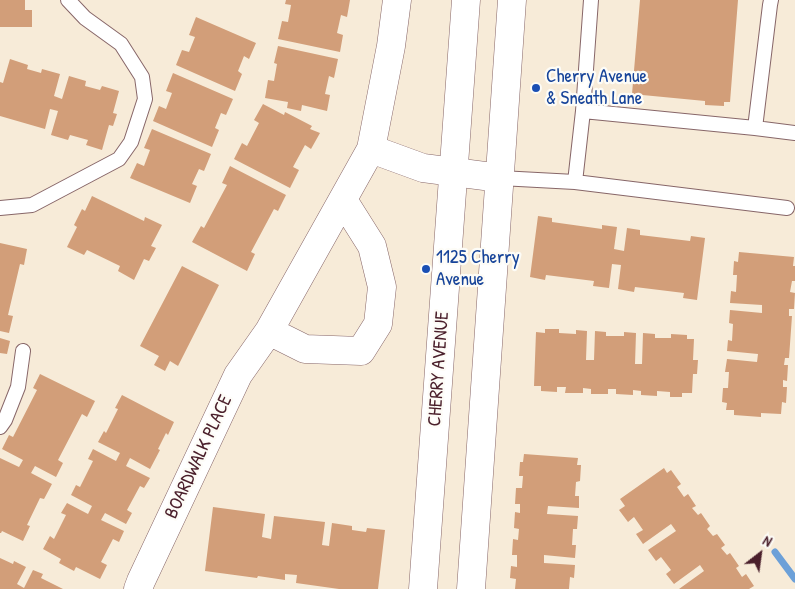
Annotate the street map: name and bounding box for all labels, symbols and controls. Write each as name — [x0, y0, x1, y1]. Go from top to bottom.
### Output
place label: Cherry Avenue & Sneath Lane — [546, 66, 647, 110]
marker: Cherry Avenue & Sneath Lane — [530, 82, 542, 94]
place label: 1125 Cherry Avenue — [436, 247, 520, 291]
marker: 1125 Cherry Avenue — [420, 263, 432, 275]
street label: CHERRY AVENUE — [424, 311, 454, 427]
street label: BOARDWALK PLACE — [160, 392, 238, 522]
north arrow — [735, 529, 785, 579]
text: N — [760, 530, 776, 551]

